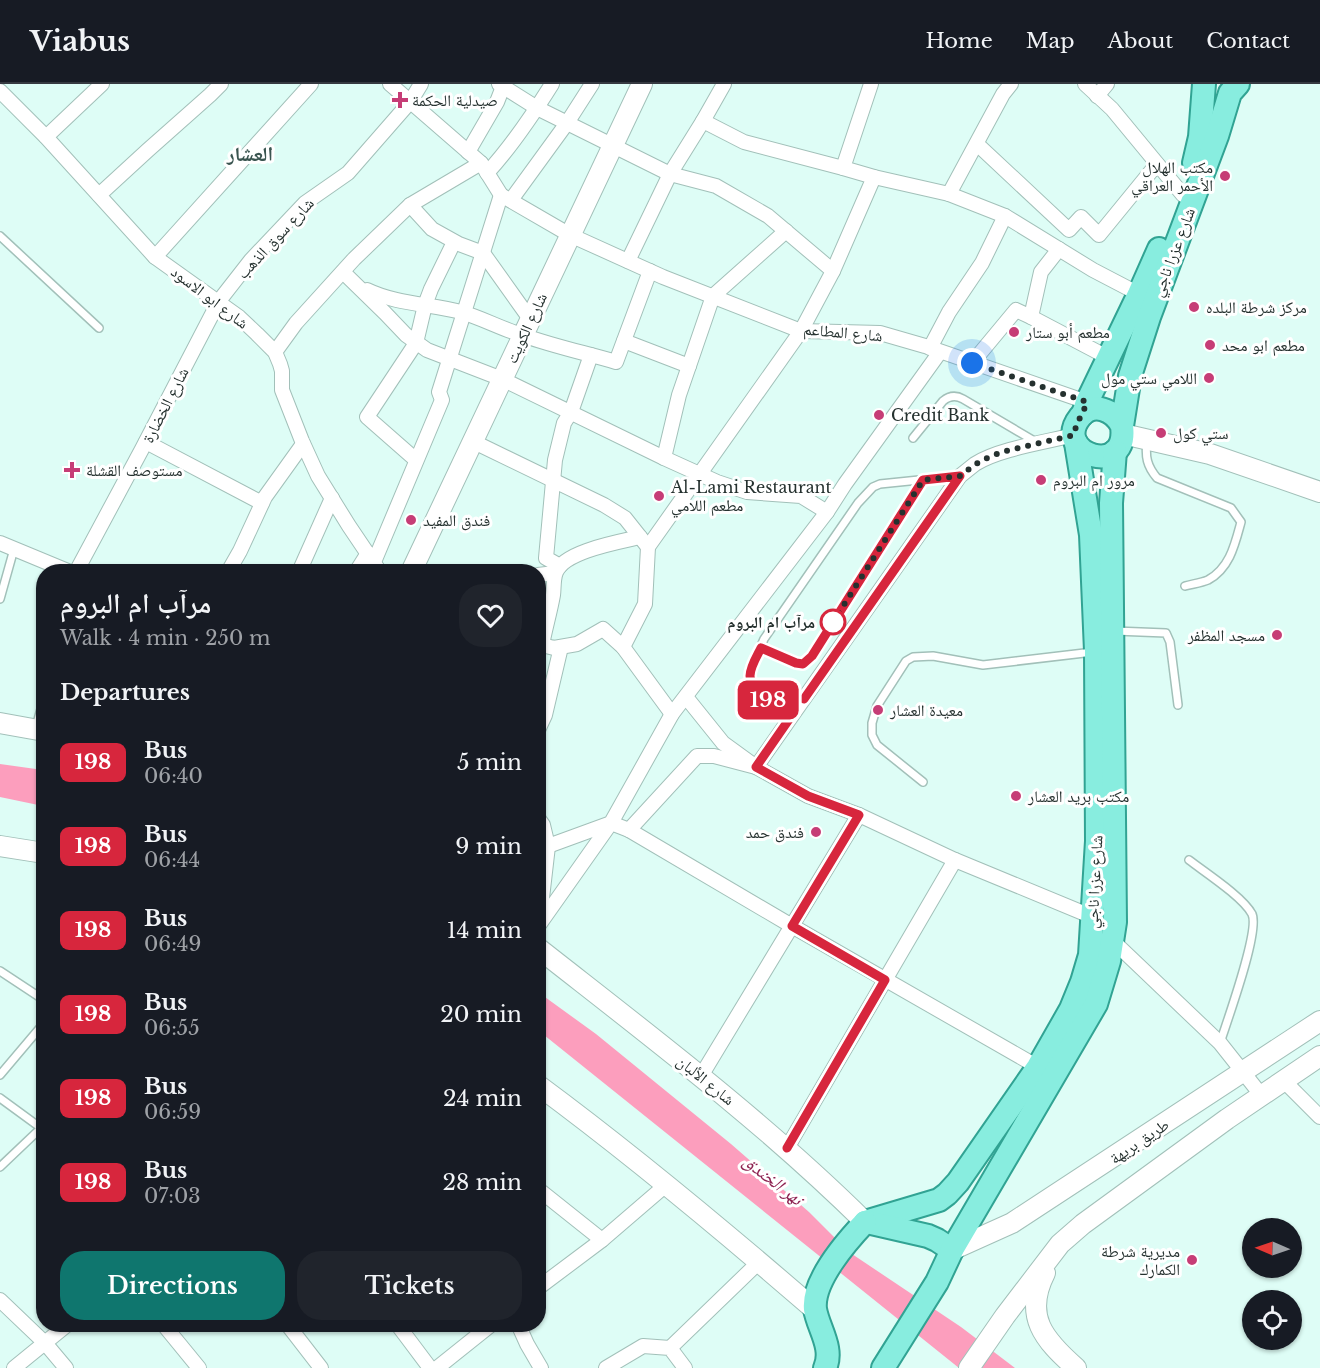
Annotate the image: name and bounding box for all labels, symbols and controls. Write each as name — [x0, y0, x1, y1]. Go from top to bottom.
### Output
text: Viabus — [30, 24, 130, 59]
text: Home — [926, 28, 993, 54]
text: Map — [1026, 28, 1074, 54]
text: About — [1107, 28, 1173, 54]
text: Contact — [1206, 28, 1290, 54]
place label: صيدلية الحكمة — [412, 90, 498, 110]
marker: صيدلية الحكمة — [393, 93, 407, 107]
district label: العشار — [226, 142, 273, 166]
place label: مكتب الهلال الأحمر العراقي — [1131, 157, 1213, 198]
marker: مكتب الهلال الأحمر العراقي — [1218, 169, 1232, 183]
street label: شارع سوق الذهب — [232, 193, 318, 284]
street label: شارع عزرا ناجي — [1147, 205, 1202, 300]
street label: شارع ابو الاسود — [167, 261, 253, 333]
street label: شارع الكويت — [501, 290, 552, 367]
place label: مركز شرطة البلده — [1206, 297, 1307, 317]
marker: مركز شرطة البلده — [1187, 300, 1201, 314]
street label: شارع المطاعم — [802, 319, 883, 346]
place label: مطعم أبو ستار — [1025, 322, 1110, 343]
marker: مطعم أبو ستار — [1007, 325, 1021, 339]
place label: مطعم ابو محد — [1222, 335, 1305, 356]
marker: مطعم ابو محد — [1203, 338, 1217, 352]
your location — [957, 348, 987, 378]
street label: شارع الخضارة — [137, 364, 193, 447]
place label: اللامي ستي مول — [1101, 368, 1197, 391]
marker: اللامي ستي مول — [1202, 371, 1216, 385]
place label: Credit Bank — [891, 405, 990, 425]
marker: Credit Bank — [872, 408, 886, 422]
place label: ستي كول — [1173, 423, 1229, 446]
marker: ستي كول — [1154, 426, 1168, 440]
place label: مستوصف القشلة — [86, 460, 183, 480]
marker: مستوصف القشلة — [63, 461, 81, 479]
place label: مرور ام البروم — [1053, 470, 1135, 491]
marker: مرور ام البروم — [1034, 473, 1048, 487]
place label: Al-Lami Restaurant مطعم اللامي — [670, 477, 832, 518]
marker: Al-Lami Restaurant مطعم اللامي — [652, 489, 666, 503]
place label: فندق المفيد — [423, 510, 490, 531]
marker: فندق المفيد — [404, 513, 418, 527]
button: heart — [459, 584, 522, 647]
text: مرآب ام البروم — [60, 586, 211, 621]
marker: مرآب ام البروم — [820, 609, 846, 635]
place label: مرآب ام البروم — [728, 612, 815, 634]
place label: مسجد المظفر — [1187, 625, 1265, 645]
text: Walk · 4 min · 250 m — [60, 626, 270, 650]
marker: مسجد المظفر — [1270, 628, 1284, 642]
text: Departures — [60, 679, 190, 706]
line badge: 198 — [734, 680, 802, 720]
text: 198 — [750, 687, 786, 713]
place label: معيدة العشار — [889, 700, 963, 720]
marker: معيدة العشار — [871, 703, 885, 717]
text: Bus — [144, 737, 187, 764]
text: 198 — [75, 749, 111, 775]
text: 5 min — [457, 749, 522, 776]
text: 06:40 — [144, 764, 203, 788]
place label: مكتب بريد العشار — [1027, 786, 1129, 806]
marker: مكتب بريد العشار — [1009, 789, 1023, 803]
text: Bus — [144, 821, 187, 848]
place label: فندق حمد — [746, 822, 804, 843]
marker: فندق حمد — [809, 825, 823, 839]
text: 198 — [75, 833, 111, 859]
text: 9 min — [455, 833, 522, 860]
street label: شارع عزرا ناجي — [1082, 835, 1109, 929]
text: 06:44 — [144, 848, 200, 872]
text: Bus — [144, 905, 187, 932]
text: 198 — [75, 917, 111, 943]
text: 14 min — [447, 917, 522, 944]
text: 06:49 — [144, 932, 201, 956]
text: Bus — [144, 989, 187, 1016]
text: 198 — [75, 1001, 111, 1027]
text: 20 min — [440, 1001, 522, 1028]
text: 06:55 — [144, 1016, 200, 1040]
street label: شارع الألبان — [672, 1051, 739, 1110]
text: Bus — [144, 1073, 187, 1100]
text: 198 — [75, 1085, 111, 1111]
text: 24 min — [443, 1085, 522, 1112]
text: 06:59 — [144, 1100, 201, 1124]
street label: طريق بريهة — [1106, 1114, 1173, 1169]
water label: نهر الخندق — [739, 1150, 810, 1212]
text: Bus — [144, 1157, 187, 1184]
text: 198 — [75, 1169, 111, 1195]
text: 28 min — [443, 1169, 522, 1196]
text: 07:03 — [144, 1184, 201, 1208]
north arrow — [1242, 1218, 1302, 1278]
map controls — [1242, 1218, 1302, 1350]
place label: مديرية شرطة الكمارك — [1101, 1241, 1180, 1279]
button: Directions — [60, 1251, 285, 1320]
button: Tickets — [297, 1251, 522, 1320]
marker: مديرية شرطة الكمارك — [1185, 1253, 1199, 1267]
button: locate — [1242, 1290, 1302, 1350]

